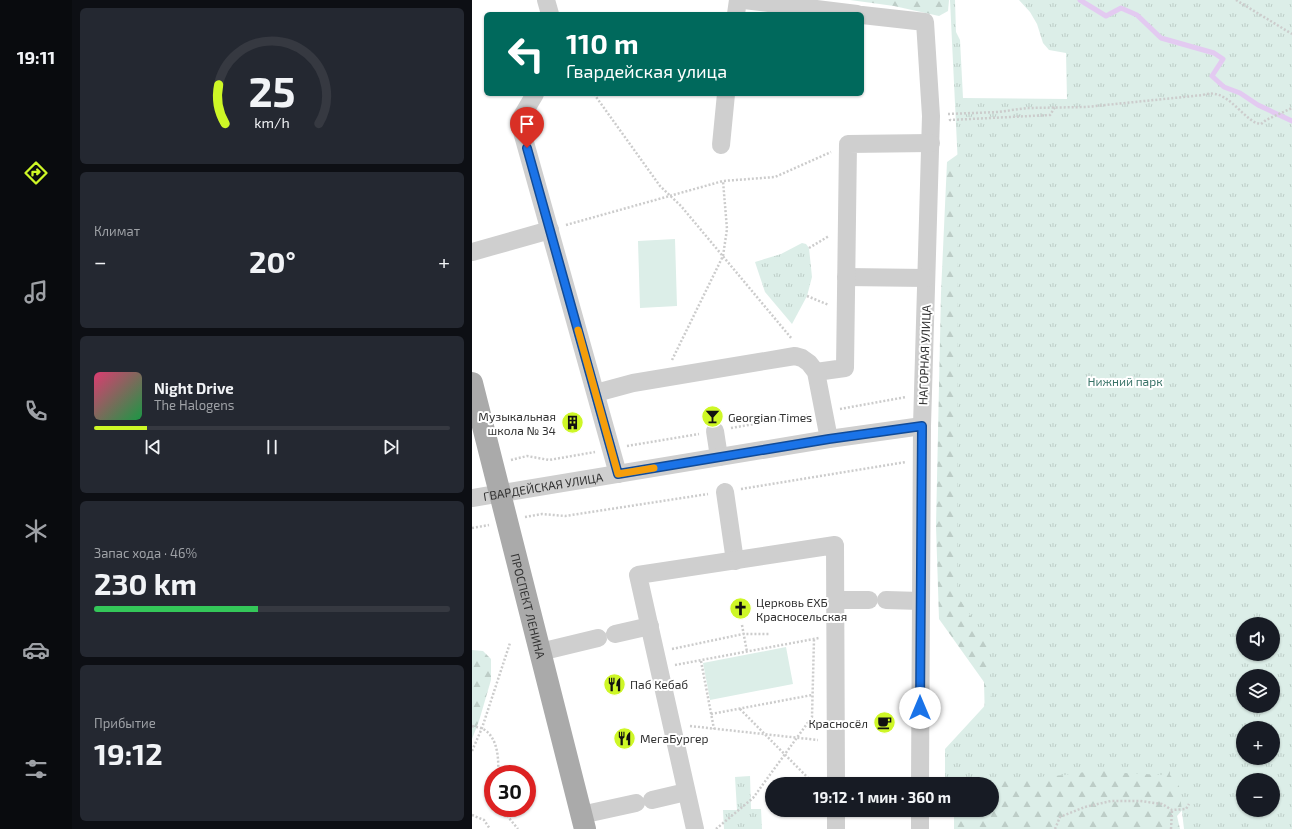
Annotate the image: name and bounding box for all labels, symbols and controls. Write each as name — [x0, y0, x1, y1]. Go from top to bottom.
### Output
text: 110 m — [566, 26, 639, 60]
icon: left — [500, 28, 552, 80]
text: 19:11 — [17, 46, 55, 68]
text: Гвардейская улица — [566, 60, 727, 82]
text: 25 — [248, 65, 296, 115]
pin — [510, 107, 544, 148]
icon: arrive — [516, 113, 538, 135]
text: km/h — [254, 114, 290, 131]
icon: directions — [22, 159, 50, 187]
text: Климат — [94, 223, 140, 239]
text: 20° — [249, 243, 296, 279]
text: − — [94, 248, 107, 274]
text: + — [438, 248, 450, 274]
icon: music — [22, 278, 50, 306]
street label: НАГОРНАЯ УЛИЦА — [915, 304, 933, 405]
park label: Нижний парк — [1087, 374, 1163, 388]
text: Night Drive — [154, 379, 234, 397]
icon: phone — [22, 397, 50, 425]
text: The Halogens — [154, 397, 234, 413]
bar icon: Georgian Times — [700, 404, 726, 430]
place label: Музыкальная школа № 34 — [478, 409, 556, 437]
building icon: Музыкальная школа № 34 — [559, 410, 585, 436]
place label: Georgian Times — [728, 410, 812, 424]
icon: previous — [142, 436, 164, 458]
icon: pause — [261, 436, 283, 458]
icon: next — [380, 436, 402, 458]
street label: ГВАРДЕЙСКАЯ УЛИЦА — [482, 469, 605, 503]
icon: climate — [22, 517, 50, 545]
text: Запас хода · 46% — [94, 545, 197, 561]
street label: ПРОСПЕКТ ЛЕНИНА — [508, 552, 549, 661]
text: 230 km — [94, 565, 197, 601]
place label: Церковь ЕХБ Красносельская — [756, 595, 847, 623]
church icon: Церковь ЕХБ Красносельская — [727, 596, 753, 622]
map controls — [1236, 617, 1280, 817]
button: sound — [1236, 617, 1280, 661]
icon: car — [22, 636, 50, 664]
button: layers — [1236, 669, 1280, 713]
restaurant icon: Паб Кебаб — [601, 671, 627, 697]
place label: Паб Кебаб — [630, 677, 688, 691]
position arrow — [899, 687, 941, 729]
cafe icon: Красносёл — [871, 710, 897, 736]
text: Прибытие — [94, 715, 156, 731]
place label: Красносёл — [808, 716, 868, 730]
button: + — [1236, 721, 1280, 765]
restaurant icon: МегаБургер — [611, 725, 637, 751]
place label: МегаБургер — [640, 731, 709, 746]
text: 19:12 — [94, 735, 163, 771]
icon: filters — [22, 755, 50, 783]
speed limit sign: 30 — [484, 765, 536, 817]
button: − — [1236, 773, 1280, 817]
text: 19:12 · 1 мин · 360 m — [813, 788, 951, 806]

